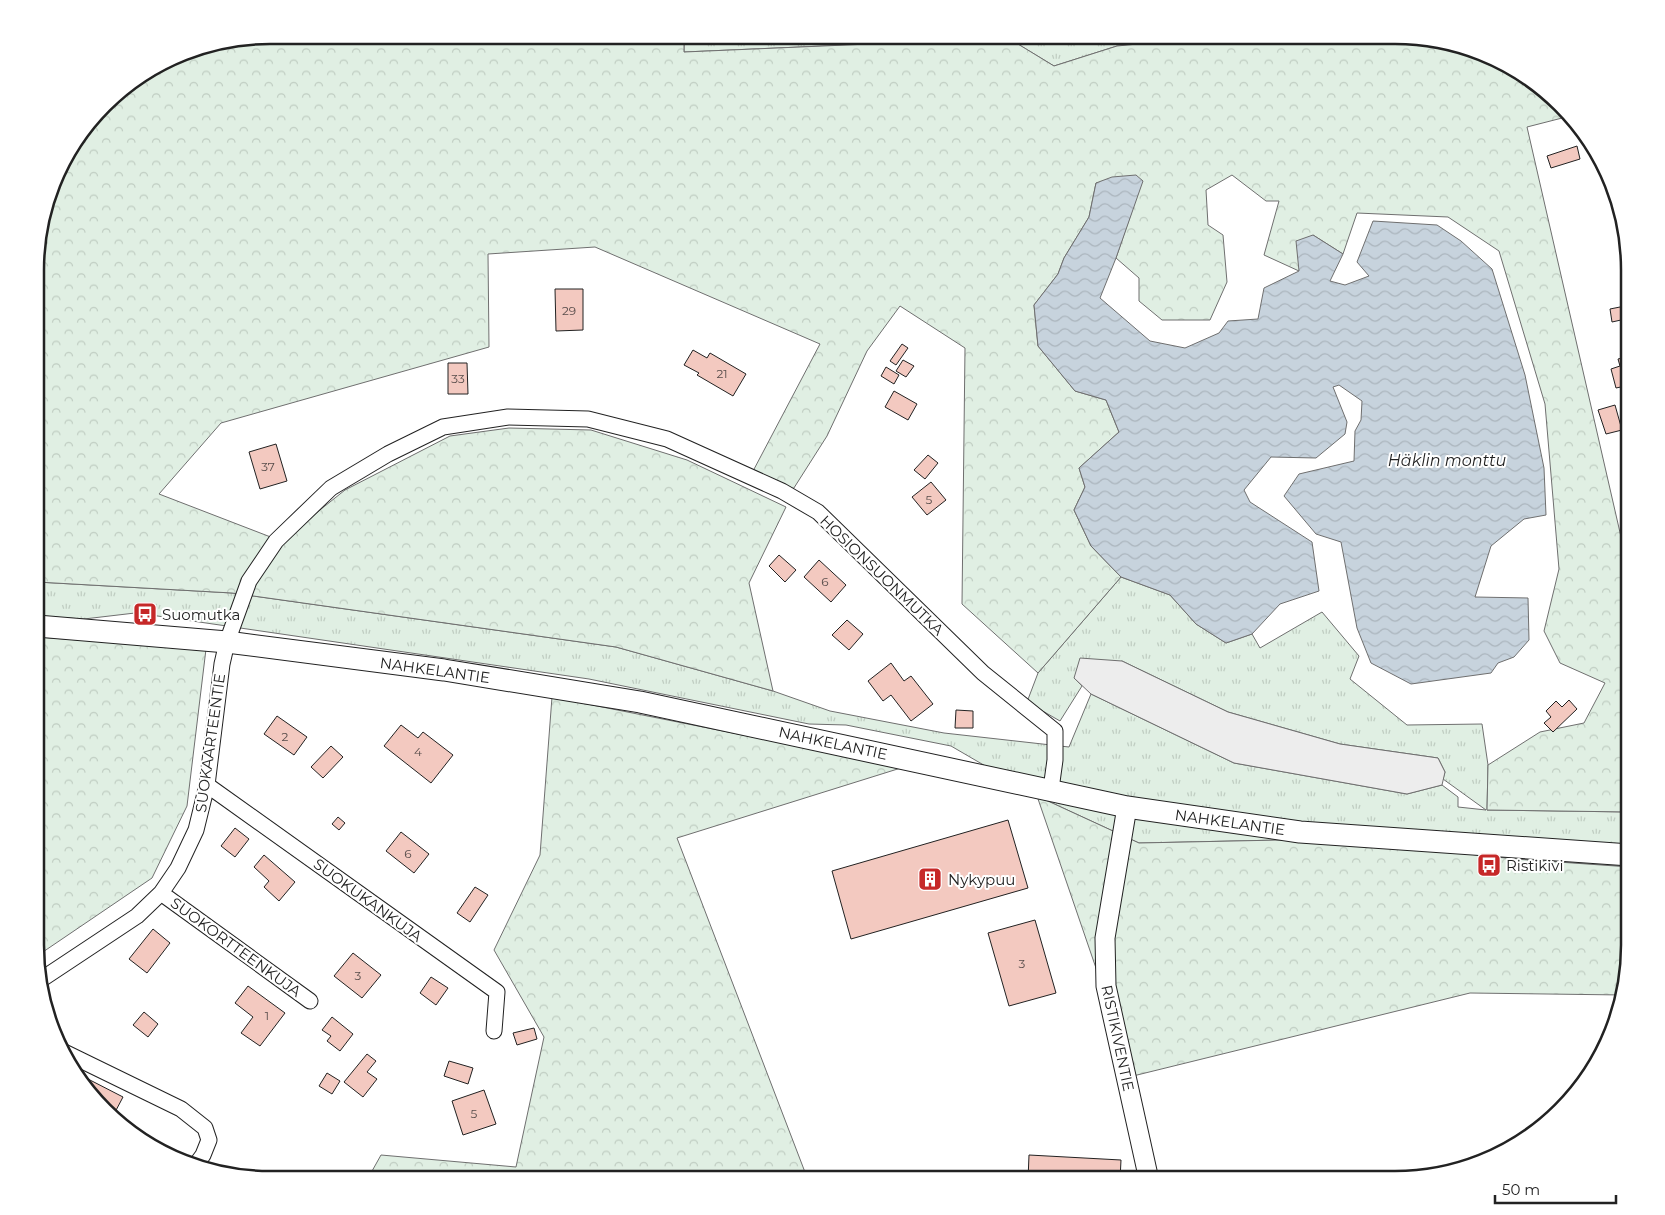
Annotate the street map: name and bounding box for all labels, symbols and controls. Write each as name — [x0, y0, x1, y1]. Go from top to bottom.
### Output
house number: 29 — [562, 303, 576, 318]
house number: 21 — [716, 366, 728, 381]
house number: 33 — [451, 371, 465, 386]
water label: Häklin monttu — [1388, 451, 1506, 470]
house number: 37 — [261, 459, 275, 474]
house number: 5 — [926, 492, 933, 507]
street label: HOSIONSUONMUTKA — [816, 511, 948, 639]
house number: 6 — [821, 574, 829, 589]
bus stop icon: Suomutka — [132, 601, 158, 627]
place label: Suomutka — [162, 605, 240, 624]
street label: NAHKELANTIE — [379, 653, 491, 687]
street label: SUOKAARTEENTIE — [191, 672, 229, 814]
street label: NAHKELANTIE — [777, 722, 889, 764]
house number: 2 — [282, 729, 289, 744]
house number: 4 — [414, 744, 422, 759]
street label: NAHKELANTIE — [1174, 805, 1286, 839]
house number: 6 — [404, 846, 412, 861]
bus stop icon: Ristikivi — [1476, 852, 1502, 878]
street label: SUOKUKANKUJA — [310, 854, 426, 946]
place label: Ristikivi — [1506, 856, 1564, 875]
building icon: Nykypuu — [917, 866, 943, 892]
place label: Nykypuu — [948, 870, 1015, 889]
street label: SUOKORTTEENKUJA — [167, 893, 305, 1001]
house number: 3 — [1019, 956, 1026, 971]
house number: 3 — [355, 968, 362, 983]
street label: RISTIKIVENTIE — [1097, 983, 1139, 1093]
house number: 1 — [265, 1008, 269, 1023]
house number: 5 — [471, 1106, 478, 1121]
scale bar — [1495, 1172, 1616, 1204]
text: 50 m — [1502, 1180, 1540, 1199]

